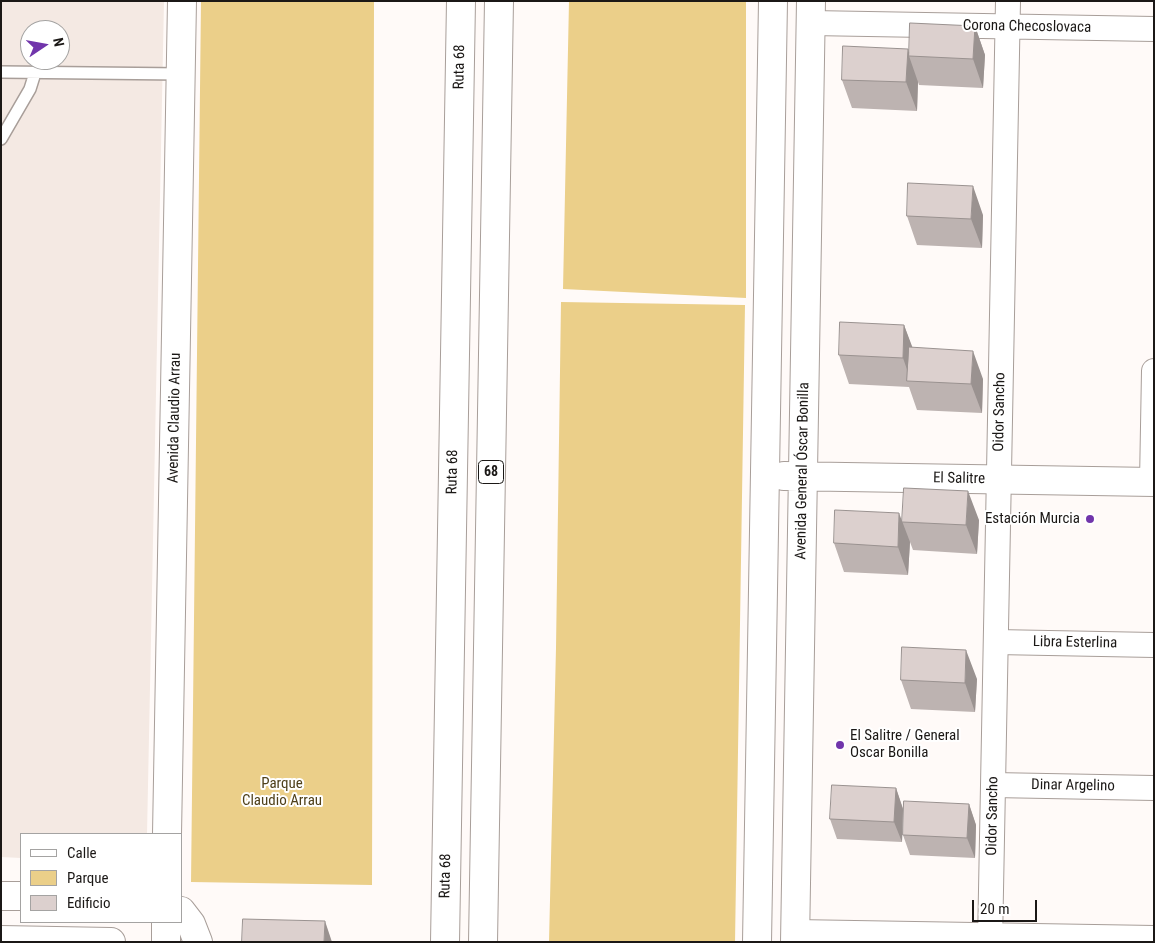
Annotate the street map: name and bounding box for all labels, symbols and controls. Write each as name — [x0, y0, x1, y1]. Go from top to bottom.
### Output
street label: Corona Checoslovaca — [963, 17, 1091, 37]
north arrow — [20, 20, 70, 70]
text: N — [50, 36, 67, 48]
street label: Ruta 68 — [451, 44, 469, 90]
street label: Avenida Claudio Arrau — [165, 353, 185, 483]
street label: Oidor Sancho — [990, 372, 1010, 452]
street label: Avenida General Óscar Bonilla — [792, 382, 814, 560]
street label: Ruta 68 — [444, 449, 462, 495]
road number: 68 — [478, 461, 504, 484]
street label: El Salitre — [933, 470, 985, 488]
place label: Estación Murcia — [985, 510, 1080, 528]
marker: Estación Murcia — [1084, 513, 1096, 525]
street label: Libra Esterlina — [1033, 633, 1117, 653]
place label: El Salitre / General Oscar Bonilla — [850, 727, 960, 762]
marker: El Salitre / General Oscar Bonilla — [834, 739, 846, 751]
park label: Parque Claudio Arrau — [242, 775, 322, 810]
street label: Oidor Sancho — [983, 776, 1003, 856]
street label: Dinar Argelino — [1031, 776, 1115, 796]
legend — [20, 833, 182, 923]
text: Calle — [67, 844, 97, 862]
street label: Ruta 68 — [437, 853, 455, 899]
text: Parque — [67, 869, 109, 887]
scale bar — [975, 890, 1040, 922]
text: Edificio — [67, 894, 110, 912]
text: 20 m — [980, 900, 1010, 918]

